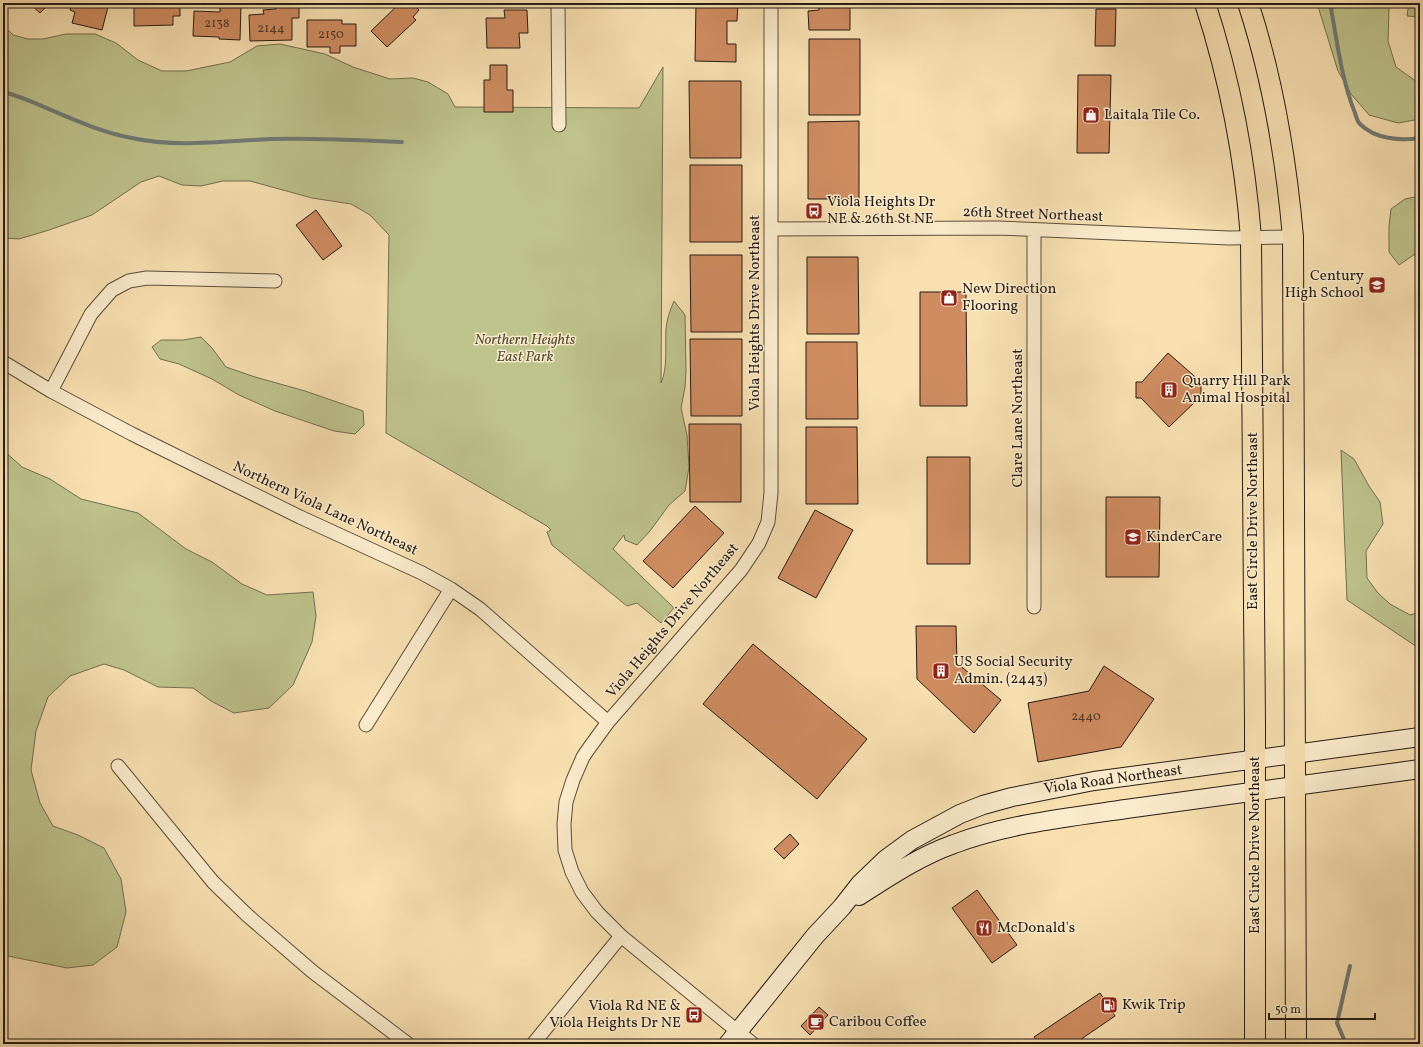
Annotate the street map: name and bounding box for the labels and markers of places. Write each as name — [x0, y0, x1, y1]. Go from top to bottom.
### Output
shop icon: Laitala Tile Co. — [1081, 105, 1101, 125]
place label: Laitala Tile Co. — [1104, 105, 1200, 126]
place label: Viola Heights Dr NE & 26th St NE — [827, 192, 935, 230]
bus stop icon: Viola Heights Dr NE & 26th St NE — [804, 201, 824, 221]
place label: Century High School — [1285, 266, 1364, 304]
school or university icon: Century High School — [1367, 275, 1387, 295]
place label: New Direction Flooring — [962, 279, 1057, 317]
shop icon: New Direction Flooring — [939, 288, 959, 308]
place label: Quarry Hill Park Animal Hospital — [1182, 371, 1291, 409]
building icon: Quarry Hill Park Animal Hospital — [1159, 380, 1179, 400]
school or university icon: KinderCare — [1123, 527, 1143, 547]
place label: KinderCare — [1146, 527, 1222, 548]
place label: US Social Security Admin. (2443) — [954, 652, 1073, 690]
building icon: US Social Security Admin. (2443) — [931, 661, 951, 681]
restaurant icon: McDonald's — [974, 918, 994, 938]
place label: McDonald's — [997, 918, 1075, 939]
fuel station icon: Kwik Trip — [1099, 995, 1119, 1015]
place label: Kwik Trip — [1122, 995, 1186, 1016]
place label: Viola Rd NE & Viola Heights Dr NE — [550, 996, 681, 1034]
bus stop icon: Viola Rd NE & Viola Heights Dr NE — [684, 1005, 704, 1025]
cafe icon: Caribou Coffee — [806, 1012, 826, 1032]
place label: Caribou Coffee — [829, 1012, 927, 1033]

